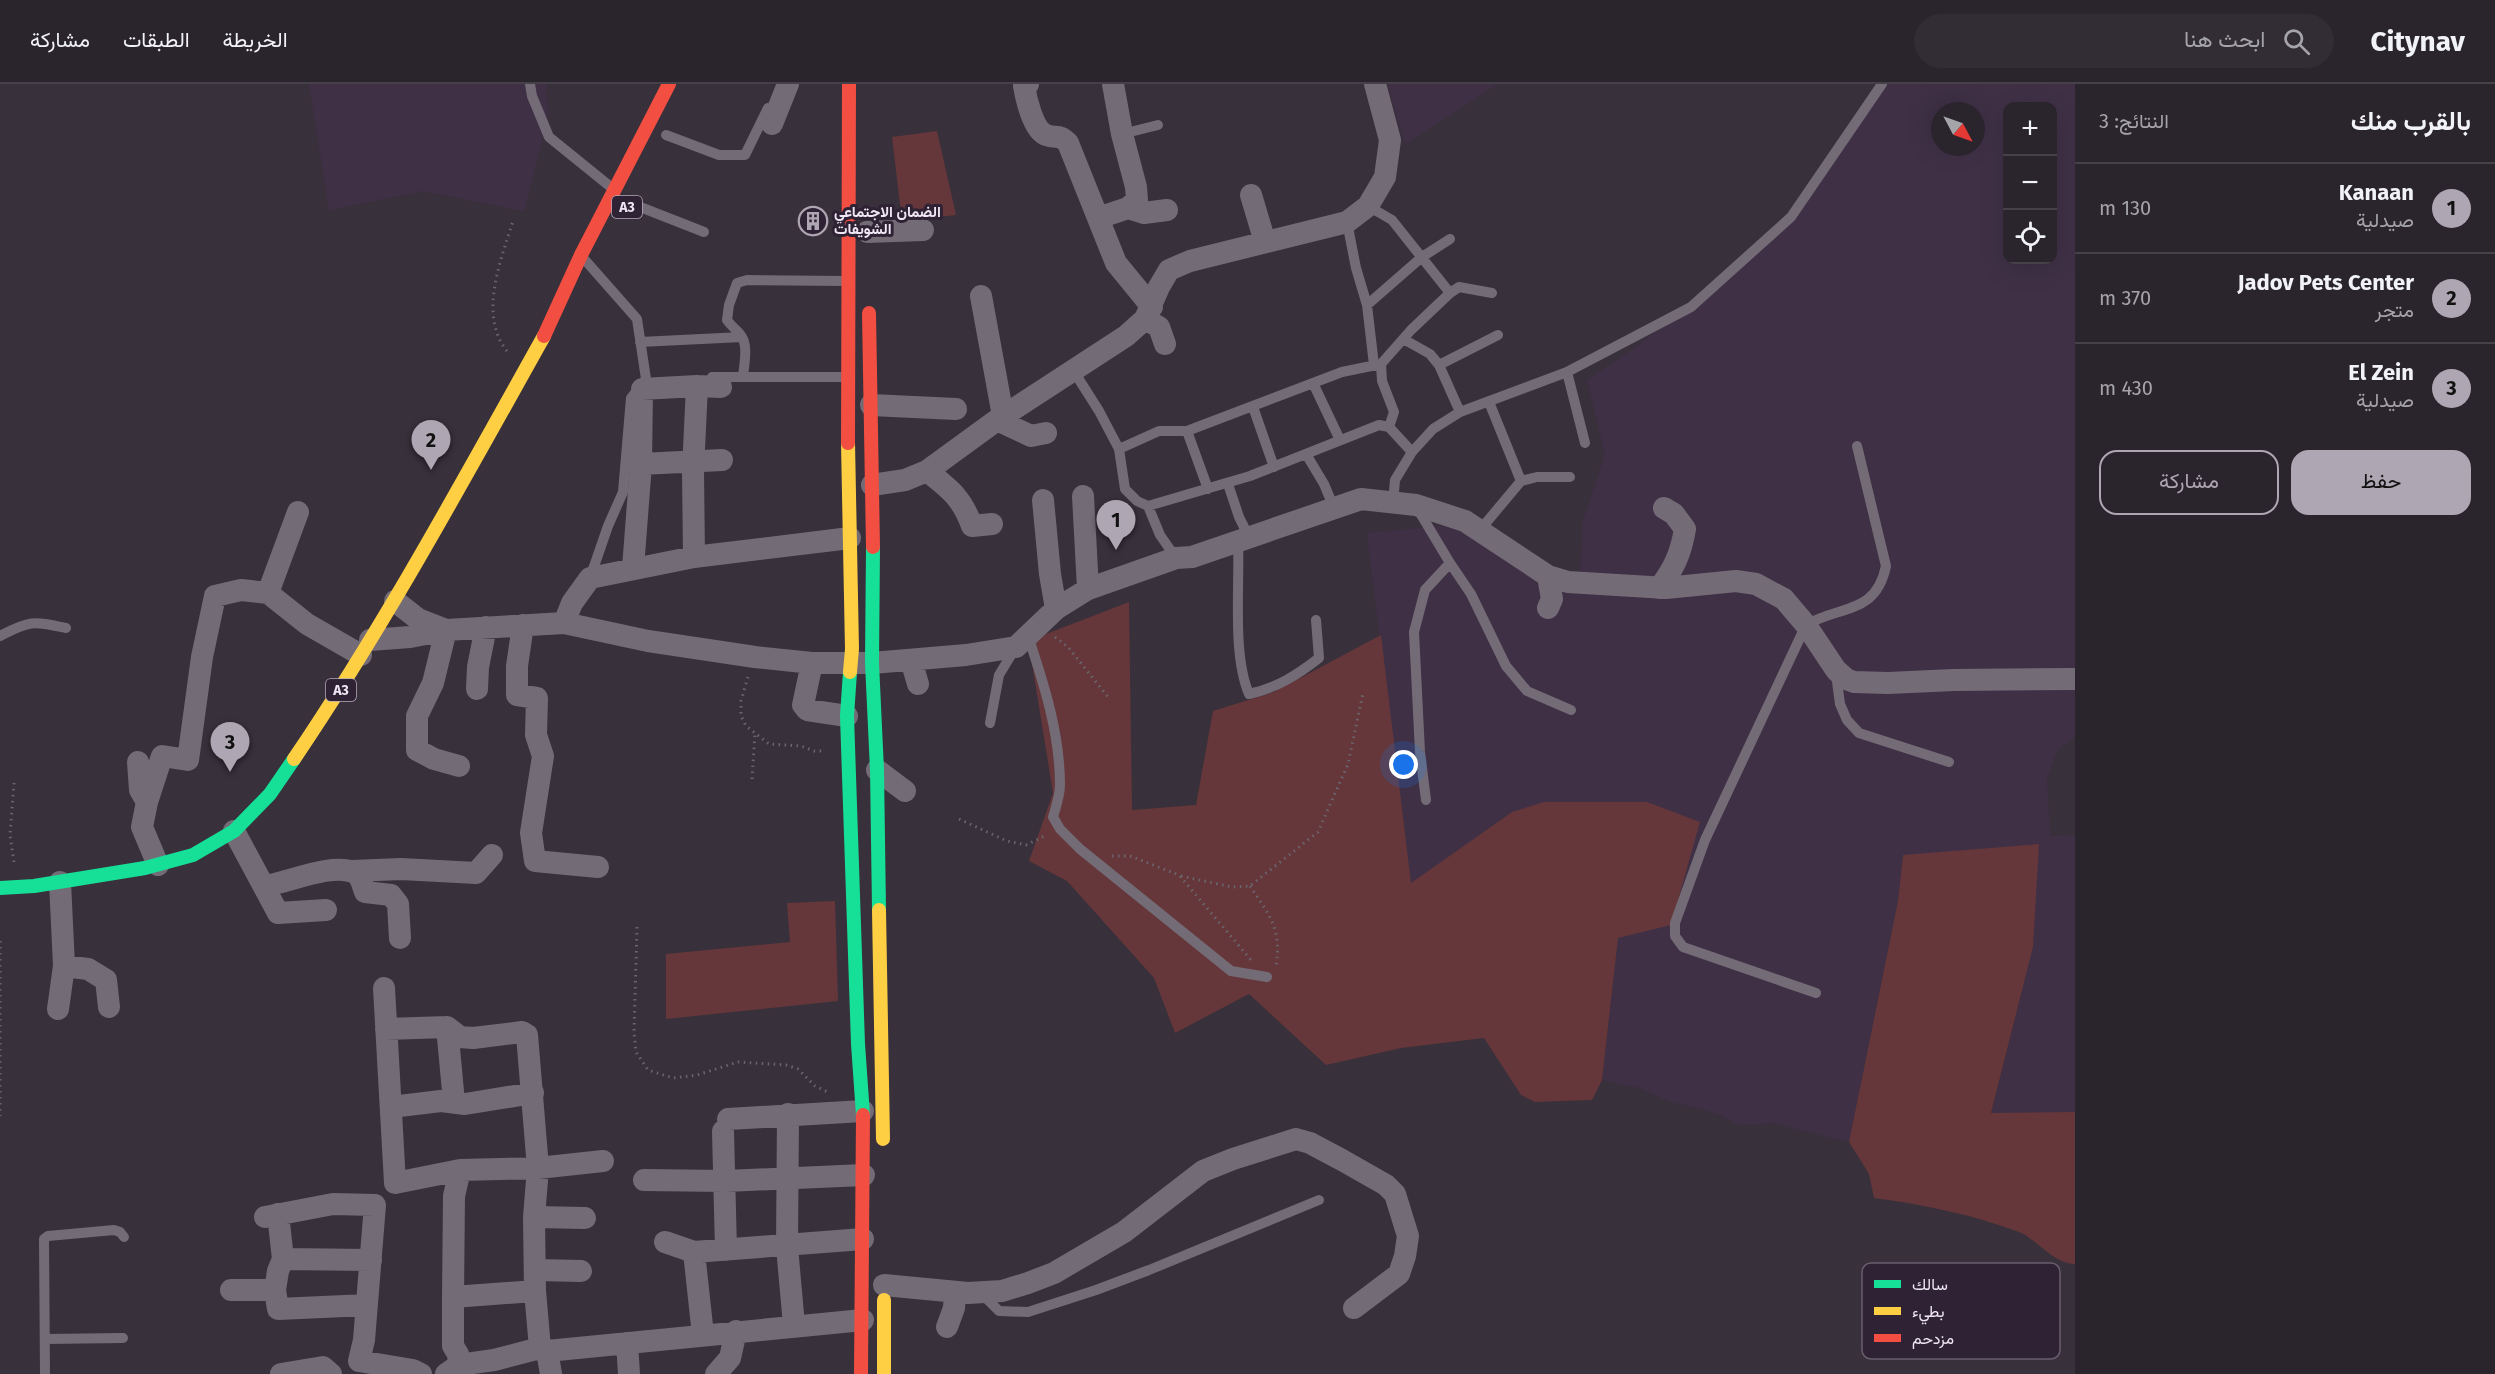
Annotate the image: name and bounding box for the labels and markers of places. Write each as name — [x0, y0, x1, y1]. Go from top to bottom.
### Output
place label: الضمان الاجتماعي الشويفات — [834, 203, 941, 238]
building icon: الضمان الاجتماعي الشويفات — [797, 205, 829, 237]
pin: 2 — [412, 420, 450, 470]
pin: 1 — [1096, 500, 1136, 550]
pin: 3 — [210, 722, 250, 772]

